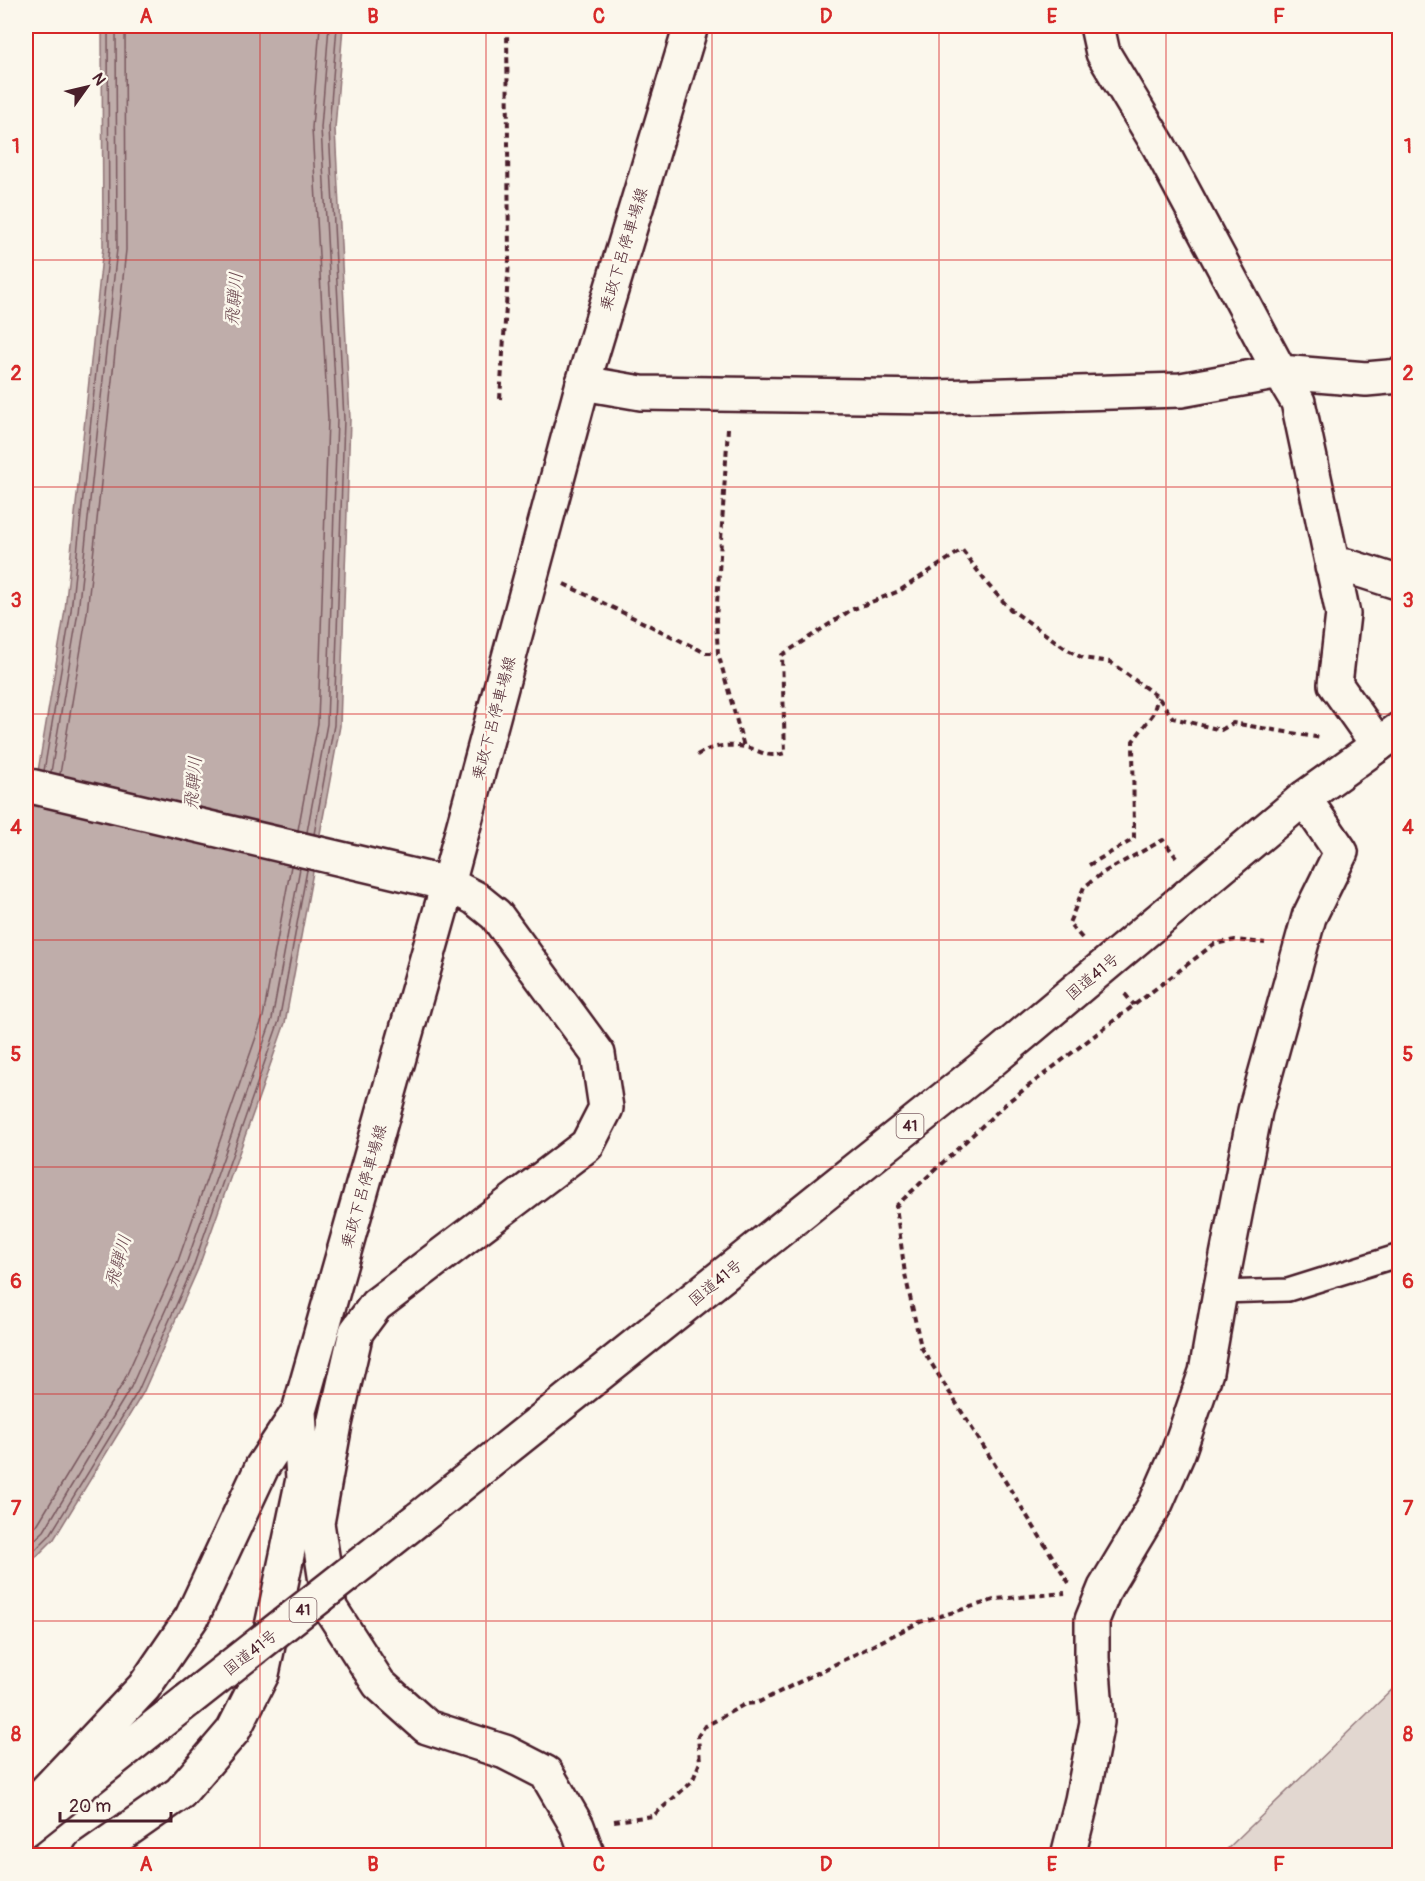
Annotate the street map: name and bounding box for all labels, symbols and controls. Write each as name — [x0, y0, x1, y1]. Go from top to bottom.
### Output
text: A — [140, 4, 153, 29]
text: B — [367, 4, 379, 29]
text: C — [593, 4, 605, 29]
text: D — [820, 4, 833, 29]
text: E — [1047, 4, 1058, 29]
text: F — [1273, 4, 1285, 29]
north arrow — [57, 57, 117, 117]
text: N — [87, 69, 110, 89]
text: 1 — [12, 134, 20, 159]
text: 1 — [1404, 134, 1412, 159]
street label: 乗政下呂停車場線 — [596, 185, 652, 313]
water label: 飛騨川 — [221, 271, 248, 327]
text: 2 — [10, 361, 22, 386]
text: 2 — [1402, 361, 1414, 386]
text: 3 — [10, 588, 22, 613]
text: 3 — [1402, 588, 1414, 613]
street label: 乗政下呂停車場線 — [468, 654, 520, 783]
water label: 飛騨川 — [180, 755, 207, 811]
text: 4 — [10, 815, 22, 840]
text: 4 — [1402, 815, 1414, 840]
street label: 国道41号 — [1062, 949, 1123, 1005]
text: 5 — [11, 1042, 22, 1067]
text: 5 — [1403, 1042, 1414, 1067]
road number: 41 — [896, 1114, 924, 1138]
street label: 乗政下呂停車場線 — [337, 1122, 391, 1251]
water label: 飛騨川 — [100, 1232, 137, 1290]
street label: 国道41号 — [685, 1255, 747, 1311]
text: 6 — [10, 1269, 22, 1294]
text: 6 — [1402, 1269, 1414, 1294]
text: 7 — [11, 1496, 22, 1521]
text: 7 — [1403, 1496, 1414, 1521]
road number: 41 — [290, 1598, 316, 1622]
street label: 国道41号 — [219, 1625, 282, 1680]
text: 8 — [11, 1722, 21, 1747]
text: 8 — [1403, 1722, 1413, 1747]
scale bar — [60, 1785, 171, 1823]
text: 20 m — [69, 1795, 111, 1818]
text: A — [140, 1852, 153, 1877]
text: B — [367, 1852, 379, 1877]
text: C — [593, 1852, 605, 1877]
text: D — [820, 1852, 833, 1877]
text: E — [1047, 1852, 1058, 1877]
text: F — [1273, 1852, 1285, 1877]

